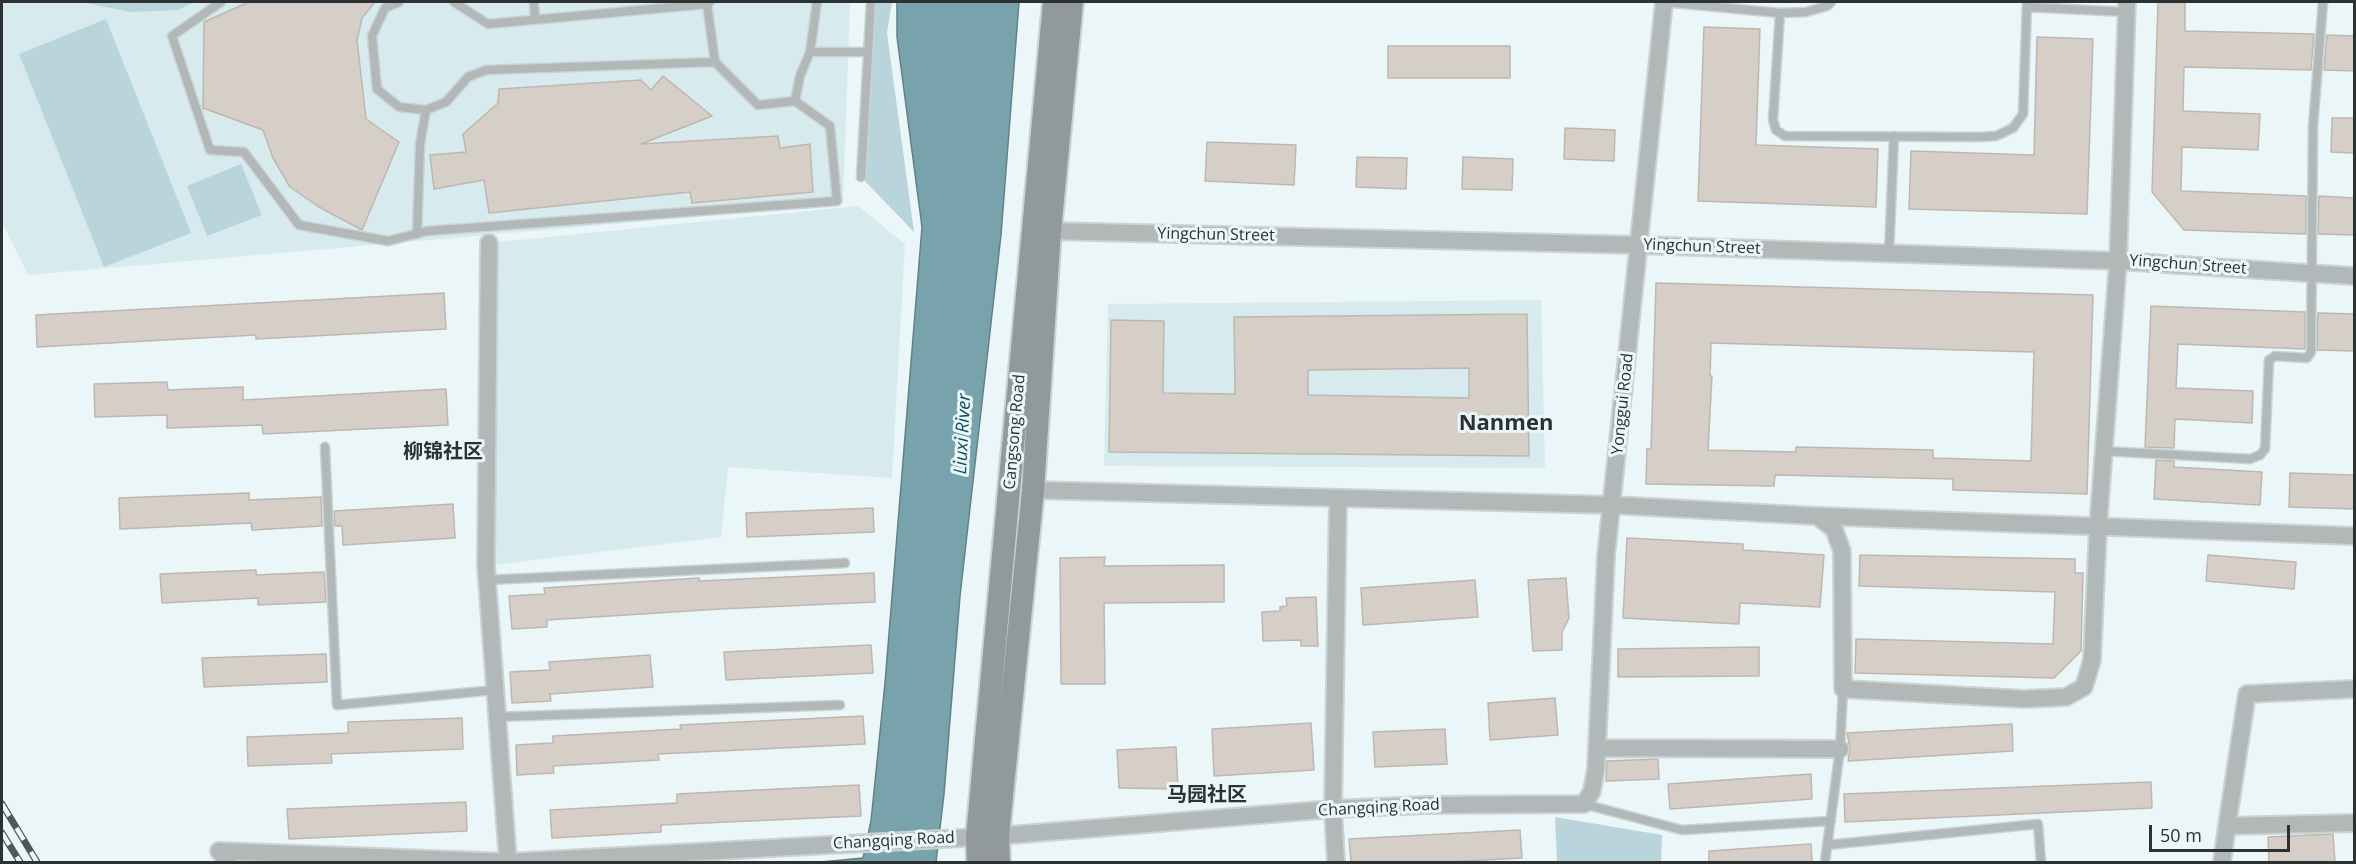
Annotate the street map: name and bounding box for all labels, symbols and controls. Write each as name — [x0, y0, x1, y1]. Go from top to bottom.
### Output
street label: Yingchun Street — [1157, 224, 1275, 246]
street label: Yingchun Street — [1643, 235, 1761, 259]
street label: Yingchun Street — [2129, 251, 2247, 279]
street label: Yonggui Road — [1608, 352, 1638, 456]
street label: Cangsong Road — [1000, 374, 1030, 490]
water label: Liuxi River — [950, 393, 976, 475]
district label: Nanmen — [1459, 411, 1553, 437]
district label: 柳锦社区 — [403, 440, 483, 464]
district label: 马园社区 — [1167, 783, 1247, 807]
street label: Changqing Road — [1318, 795, 1440, 821]
scale bar — [2152, 813, 2293, 851]
text: 50 m — [2160, 823, 2202, 847]
street label: Changqing Road — [833, 828, 955, 854]

